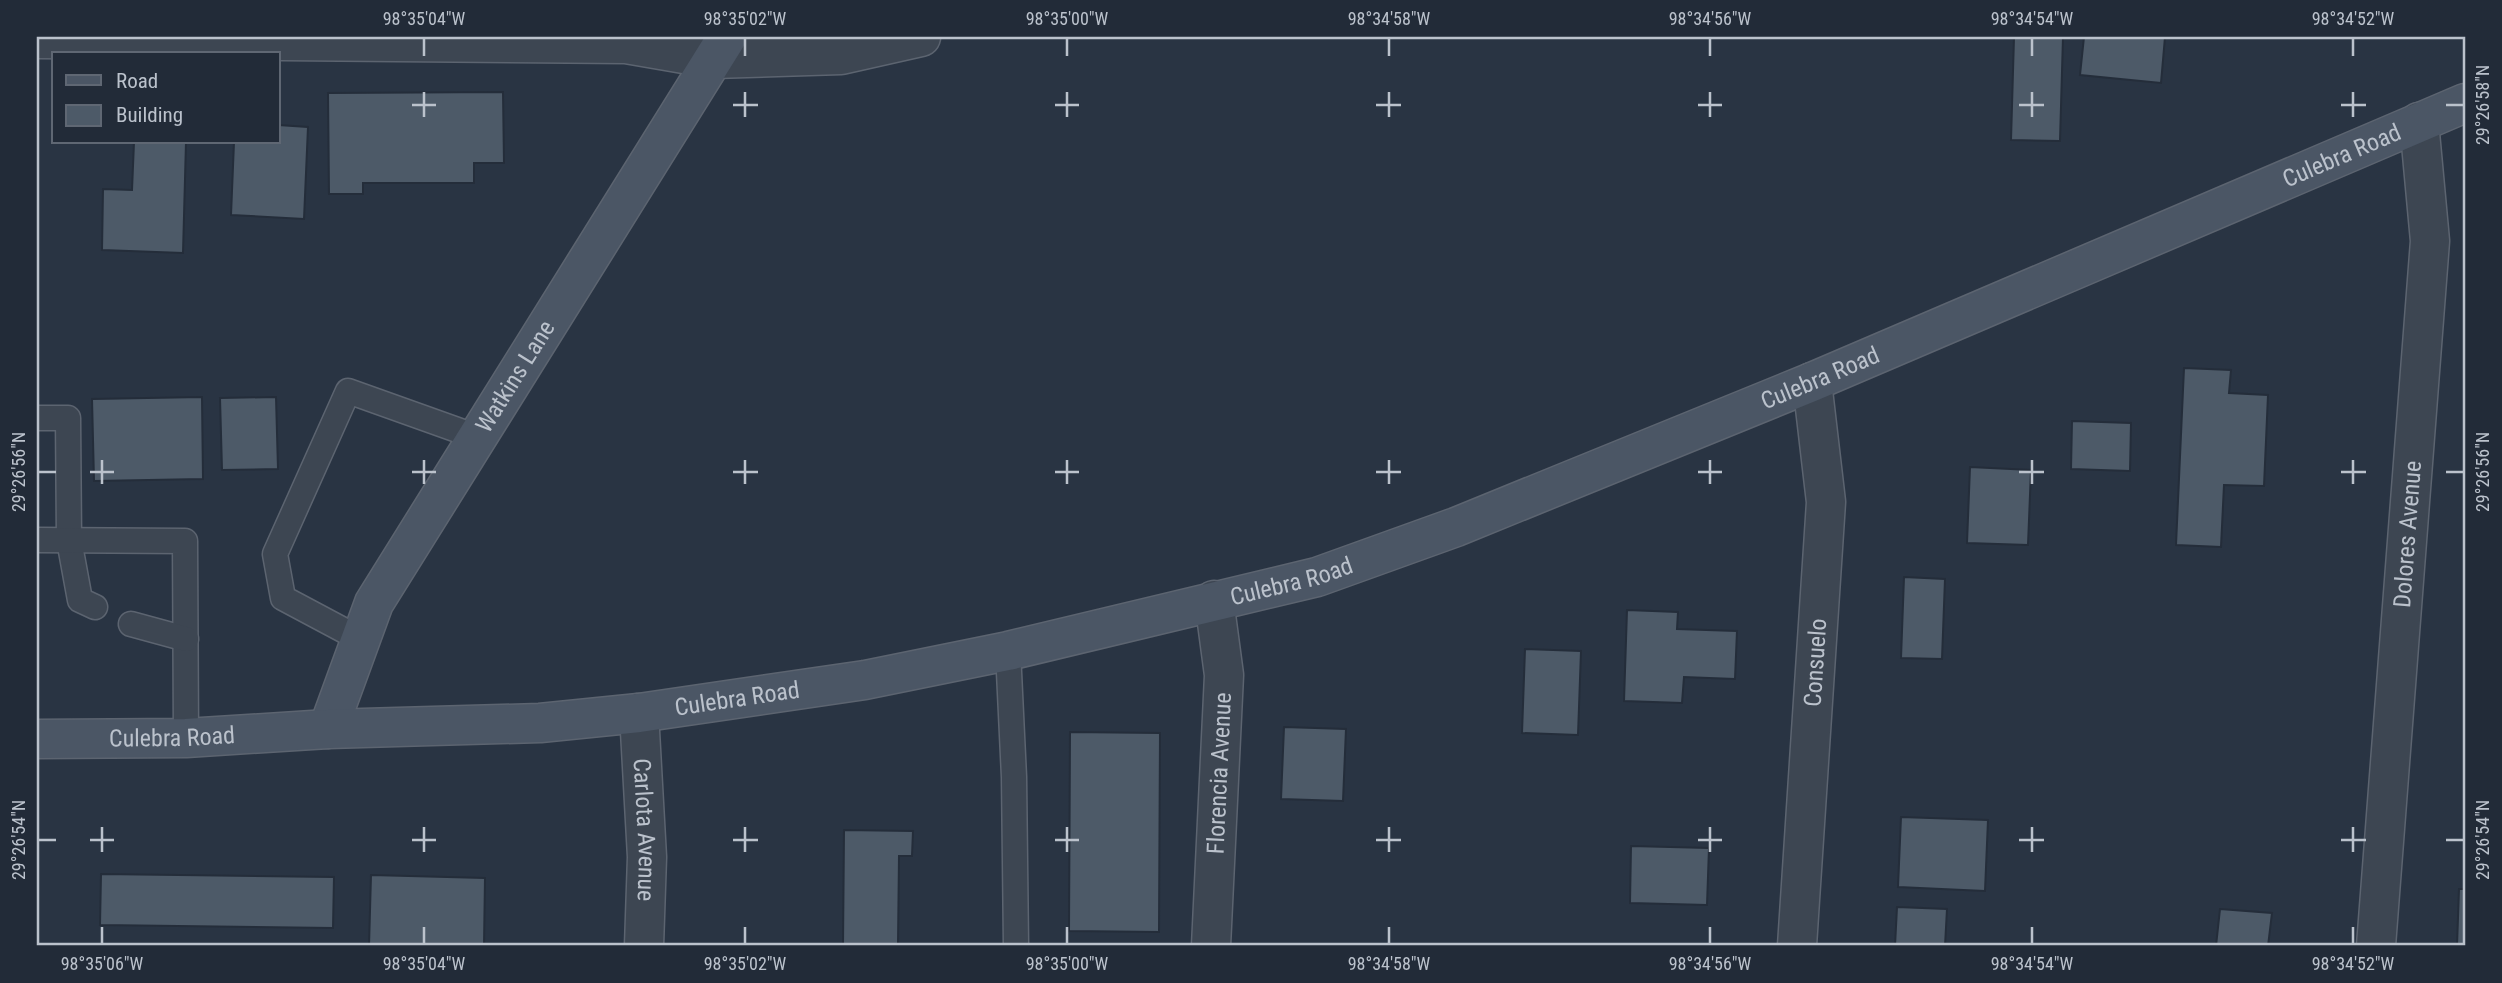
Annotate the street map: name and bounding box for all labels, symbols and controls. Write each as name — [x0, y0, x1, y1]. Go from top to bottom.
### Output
text: 98°35'04"W — [383, 8, 466, 29]
text: 98°35'02"W — [704, 8, 787, 29]
text: 98°35'00"W — [1026, 8, 1109, 29]
text: 98°34'58"W — [1348, 8, 1431, 29]
text: 98°34'56"W — [1669, 8, 1752, 29]
text: 98°34'54"W — [1991, 8, 2074, 29]
text: 98°34'52"W — [2312, 8, 2395, 29]
legend — [52, 52, 280, 144]
text: 29°26'58"N — [2472, 65, 2493, 145]
text: Road — [116, 69, 158, 93]
text: Building — [116, 103, 183, 127]
street label: Culebra Road — [2278, 118, 2405, 193]
street label: Watkins Lane — [470, 315, 561, 438]
street label: Culebra Road — [1757, 341, 1884, 415]
text: 29°26'56"N — [8, 432, 29, 512]
text: 29°26'56"N — [2472, 432, 2493, 512]
street label: Dolores Avenue — [2388, 460, 2427, 609]
street label: Culebra Road — [1227, 551, 1357, 611]
street label: Consuelo — [1799, 617, 1832, 708]
street label: Culebra Road — [673, 676, 801, 722]
street label: Florencia Avenue — [1201, 692, 1237, 855]
street label: Culebra Road — [109, 721, 236, 753]
street label: Carlota Avenue — [628, 758, 661, 902]
text: 29°26'54"N — [8, 800, 29, 880]
text: 29°26'54"N — [2472, 800, 2493, 880]
text: 98°35'06"W — [61, 953, 144, 974]
text: 98°35'04"W — [383, 953, 466, 974]
text: 98°35'02"W — [704, 953, 787, 974]
text: 98°35'00"W — [1026, 953, 1109, 974]
text: 98°34'58"W — [1348, 953, 1431, 974]
text: 98°34'56"W — [1669, 953, 1752, 974]
text: 98°34'54"W — [1991, 953, 2074, 974]
text: 98°34'52"W — [2312, 953, 2395, 974]

